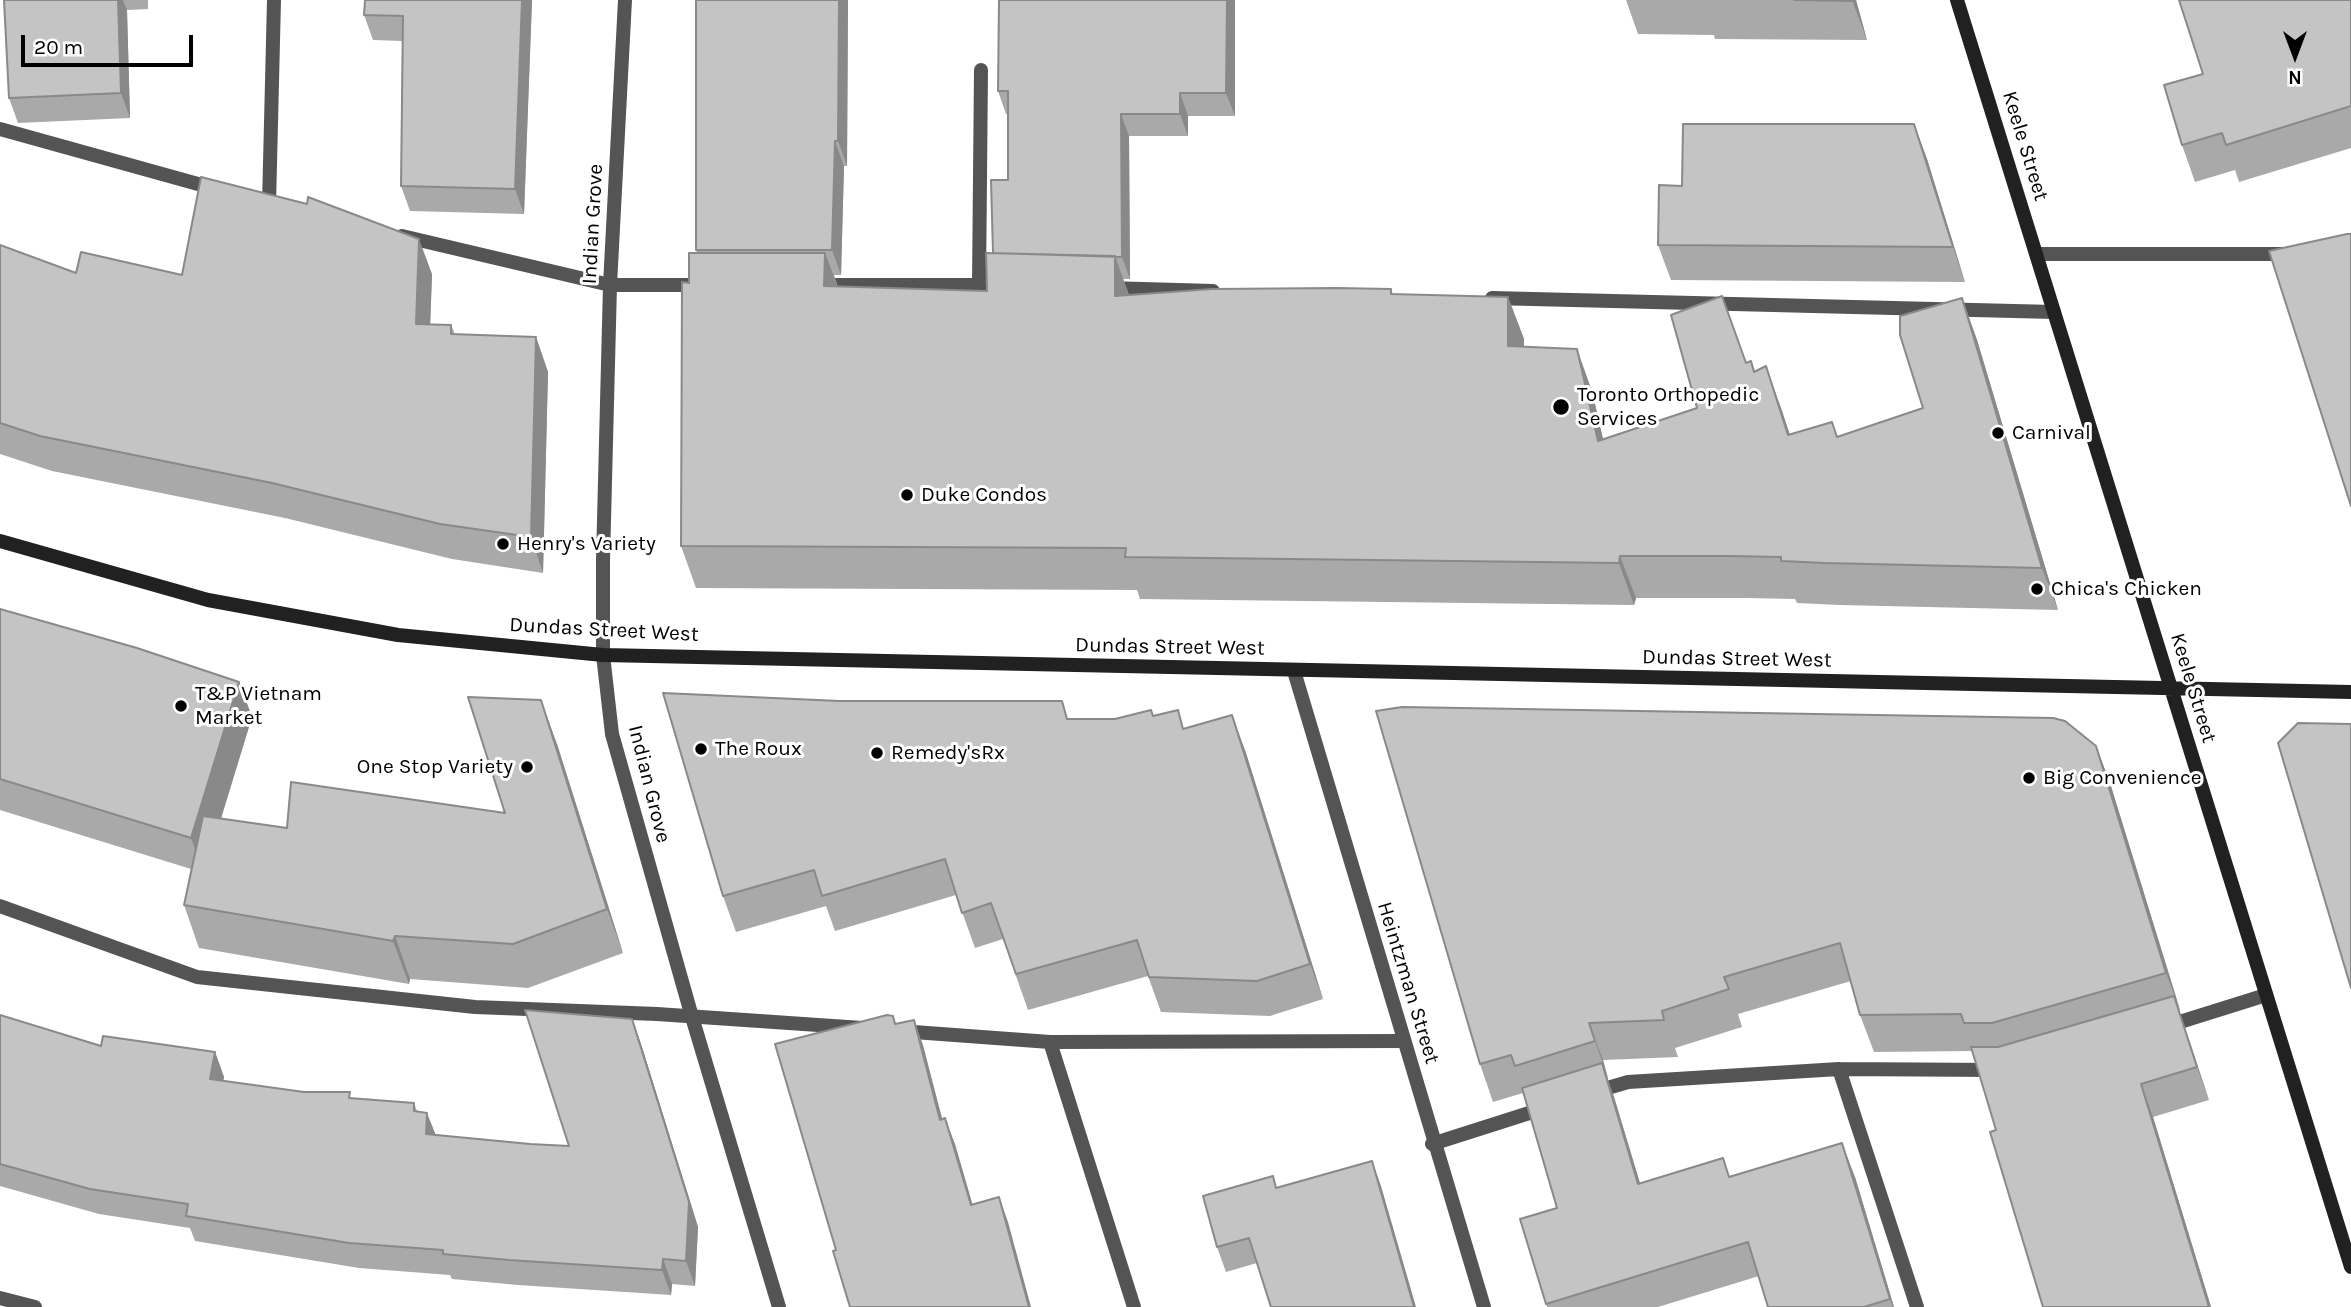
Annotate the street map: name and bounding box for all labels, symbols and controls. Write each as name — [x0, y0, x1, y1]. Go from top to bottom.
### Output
scale bar — [24, 21, 196, 65]
north arrow — [2260, 21, 2330, 91]
text: 20 m — [34, 35, 83, 59]
text: N — [2288, 66, 2302, 88]
street label: Keele Street — [1996, 88, 2054, 204]
street label: Indian Grove — [577, 163, 609, 285]
place label: Toronto Orthopedic Services — [1577, 382, 1759, 432]
marker: Toronto Orthopedic Services — [1551, 397, 1571, 417]
place label: Carnival — [2012, 420, 2091, 446]
marker: Carnival — [1990, 425, 2006, 441]
place label: Duke Condos — [921, 482, 1047, 508]
marker: Duke Condos — [899, 487, 915, 503]
place label: Henry's Variety — [517, 531, 656, 557]
marker: Henry's Variety — [495, 536, 511, 552]
place label: Chica's Chicken — [2051, 576, 2202, 602]
marker: Chica's Chicken — [2029, 581, 2045, 597]
street label: Dundas Street West — [509, 612, 699, 648]
street label: Keele Street — [2164, 630, 2222, 746]
street label: Dundas Street West — [1075, 633, 1265, 661]
street label: Dundas Street West — [1642, 645, 1832, 673]
place label: T&P Vietnam Market — [195, 681, 322, 731]
marker: T&P Vietnam Market — [173, 698, 189, 714]
street label: Indian Grove — [622, 723, 676, 845]
place label: The Roux — [715, 736, 802, 762]
place label: Remedy'sRx — [891, 740, 1005, 766]
marker: The Roux — [693, 741, 709, 757]
marker: Remedy'sRx — [869, 745, 885, 761]
place label: One Stop Variety — [357, 754, 513, 780]
marker: One Stop Variety — [519, 759, 535, 775]
place label: Big Convenience — [2043, 765, 2202, 791]
marker: Big Convenience — [2021, 770, 2037, 786]
street label: Heintzman Street — [1371, 899, 1445, 1067]

